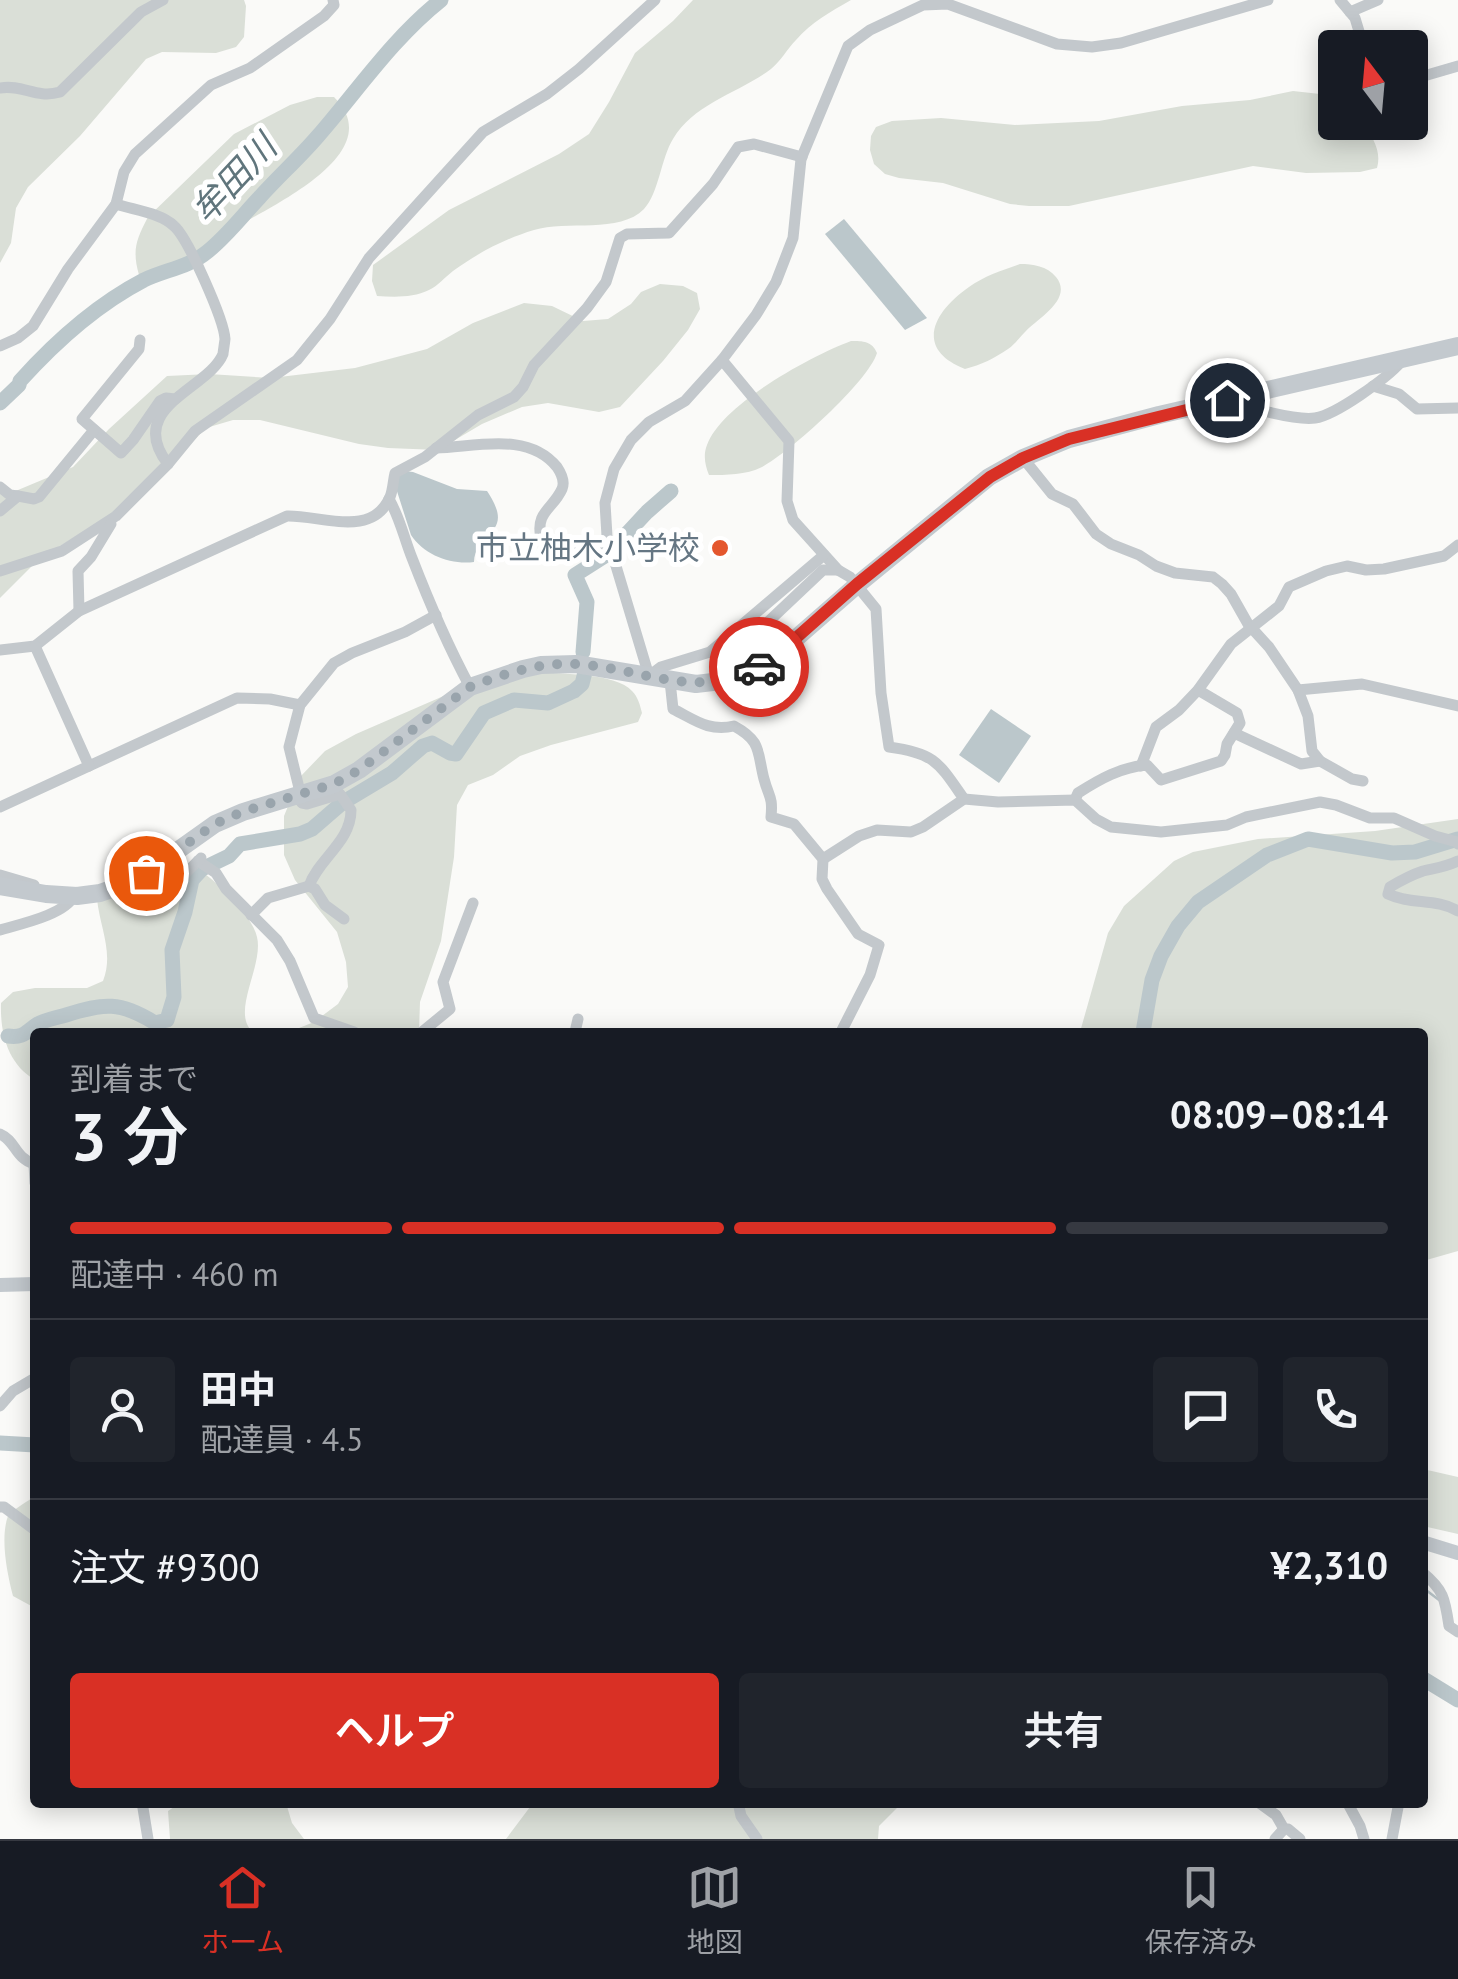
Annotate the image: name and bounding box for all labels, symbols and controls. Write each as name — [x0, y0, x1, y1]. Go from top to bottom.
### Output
north arrow — [1318, 30, 1428, 140]
map controls — [1318, 30, 1428, 140]
water label: 牟田川 — [181, 121, 289, 232]
pin — [1185, 358, 1270, 443]
icon: home — [1200, 373, 1255, 428]
place label: 市立柚木小学校 — [476, 526, 700, 568]
marker: 市立柚木小学校 — [709, 537, 731, 559]
courier — [709, 617, 809, 717]
icon: car — [732, 640, 787, 695]
pin — [104, 831, 189, 916]
icon: bag — [119, 846, 174, 901]
text: 到着まで — [70, 1057, 198, 1099]
text: 08:09–08:14 — [1170, 1089, 1388, 1138]
text: 3 分 — [70, 1094, 188, 1178]
text: 配達中 · 460 m — [70, 1253, 278, 1295]
button: person — [70, 1357, 175, 1462]
button: chat — [1153, 1357, 1258, 1462]
button: phone — [1283, 1357, 1388, 1462]
text: 田中 — [200, 1364, 276, 1413]
text: 配達員 · 4.5 — [200, 1418, 363, 1460]
text: ¥2,310 — [1271, 1540, 1388, 1589]
text: 注文 #9300 — [70, 1542, 260, 1591]
button: ヘルプ — [70, 1673, 719, 1788]
button: 共有 — [739, 1673, 1388, 1788]
tab: ホーム — [201, 1860, 284, 1960]
tab: 地図 — [687, 1860, 743, 1960]
tab: 保存済み — [1145, 1860, 1257, 1960]

